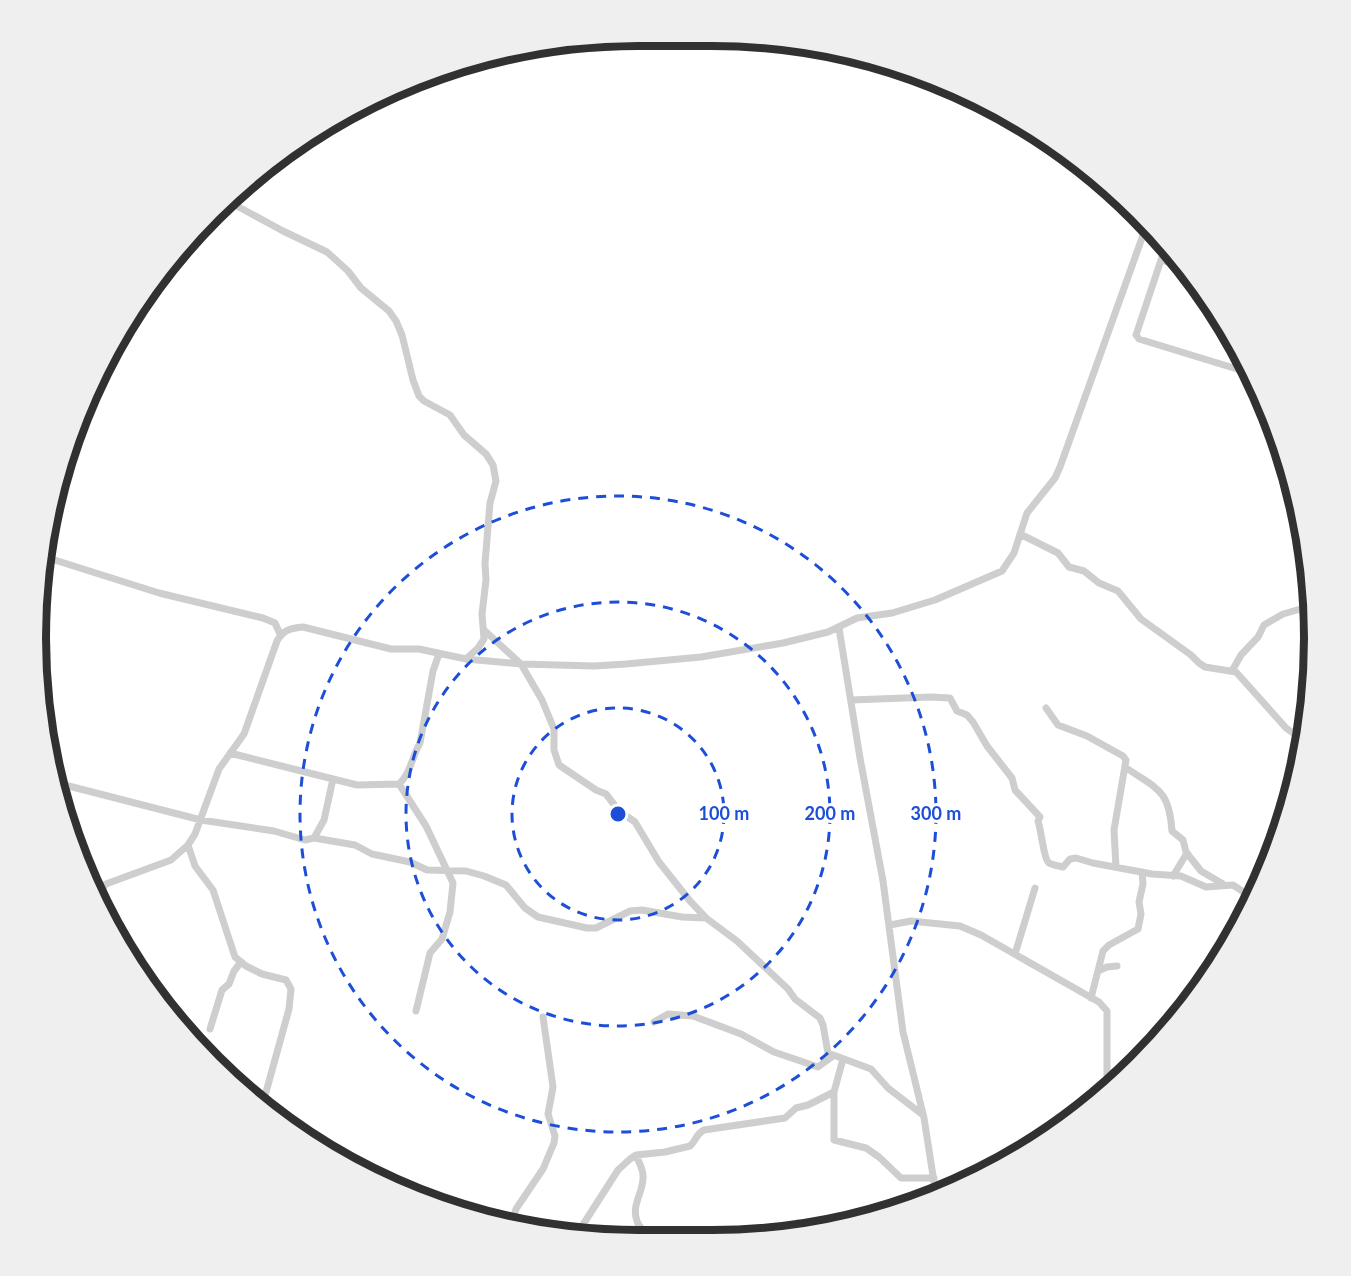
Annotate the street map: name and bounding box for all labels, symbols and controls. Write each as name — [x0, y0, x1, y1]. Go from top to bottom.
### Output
text: 100 m — [699, 802, 749, 824]
text: 200 m — [805, 802, 855, 824]
text: 300 m — [911, 802, 961, 824]
centre of rings — [608, 804, 628, 824]

